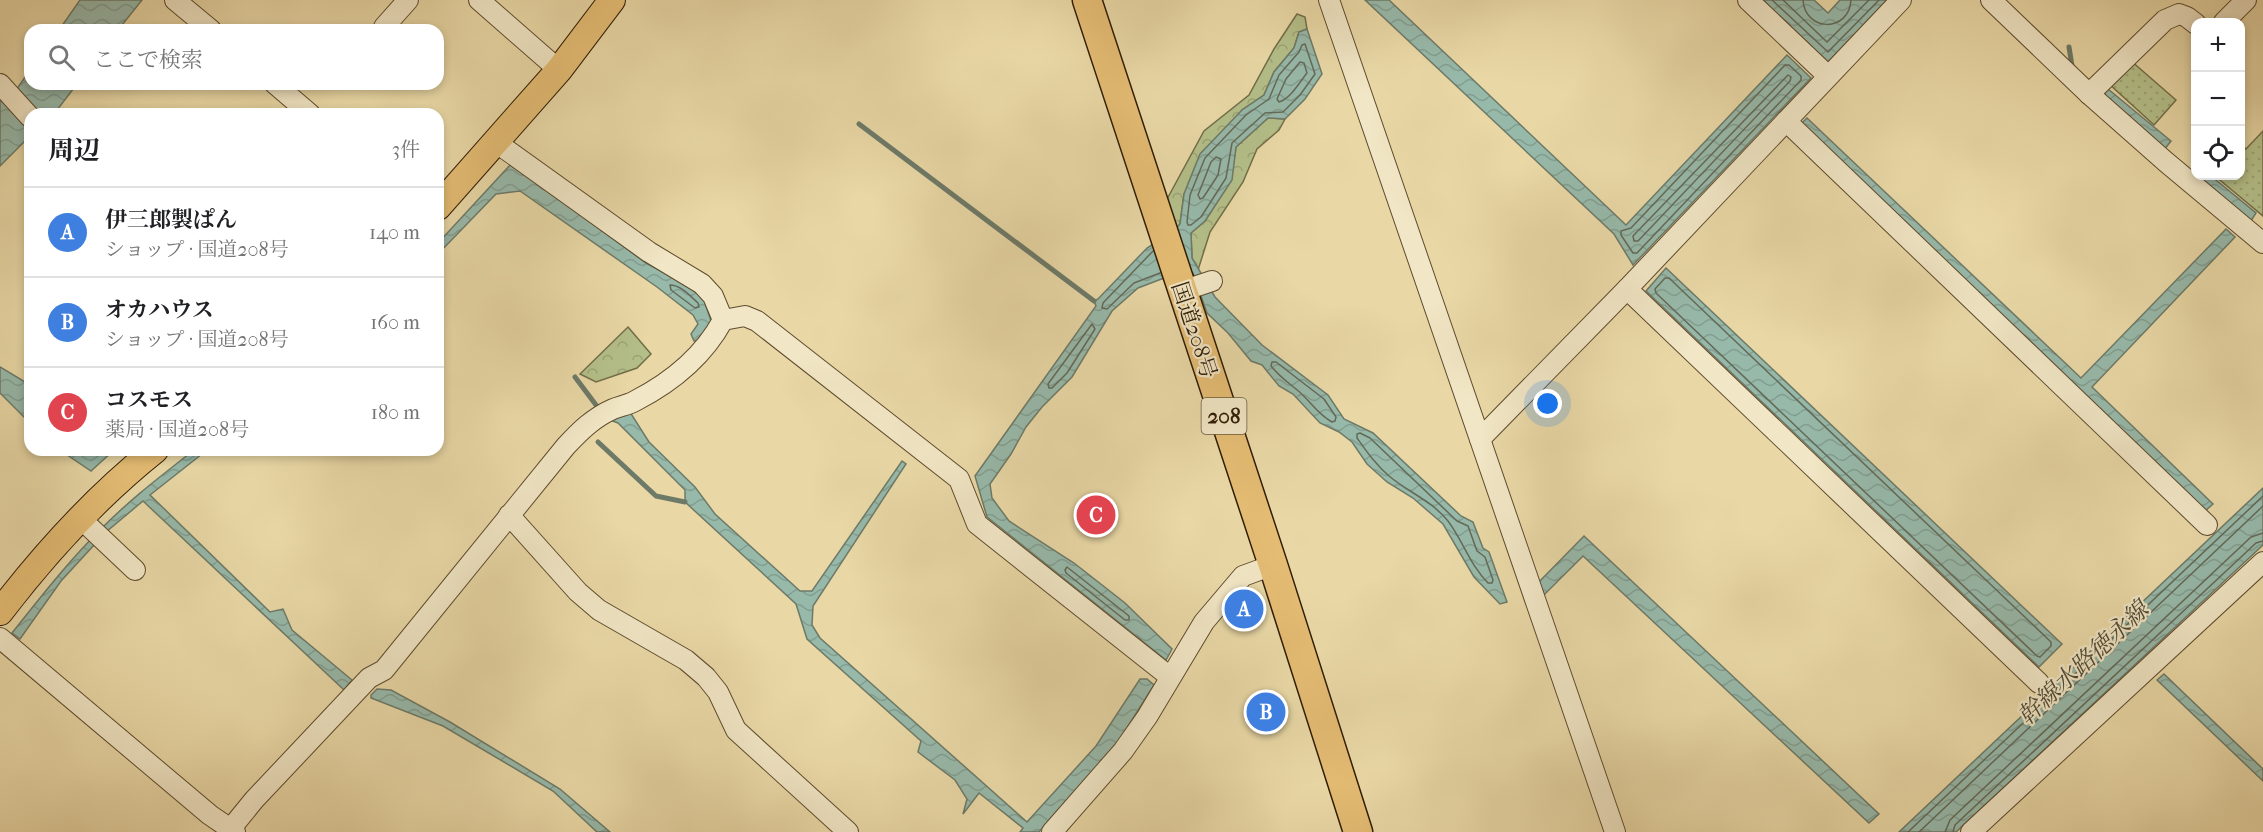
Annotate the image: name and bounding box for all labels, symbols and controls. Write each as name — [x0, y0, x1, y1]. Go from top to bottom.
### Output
map controls — [2191, 18, 2245, 180]
button: + — [2191, 18, 2245, 72]
search box — [24, 24, 444, 90]
icon: search — [45, 41, 78, 74]
text: ここで検索 — [93, 47, 203, 73]
button: − — [2191, 72, 2245, 126]
button: locate — [2191, 126, 2245, 180]
text: 周辺 — [48, 135, 100, 166]
text: 3件 — [392, 138, 420, 161]
text: 伊三郎製ぱん — [105, 207, 237, 233]
text: A — [61, 221, 74, 244]
text: 140 m — [369, 221, 420, 244]
text: ショップ · 国道208号 — [105, 238, 289, 261]
street label: 国道208号 — [1166, 278, 1222, 382]
text: オカハウス — [105, 297, 214, 323]
text: B — [61, 311, 74, 334]
text: 160 m — [370, 311, 420, 334]
text: ショップ · 国道208号 — [105, 328, 289, 351]
text: コスモス — [105, 387, 193, 413]
your location — [1533, 389, 1562, 418]
road number: 208 — [1202, 398, 1246, 434]
text: C — [61, 401, 74, 424]
text: 180 m — [371, 401, 420, 424]
text: 薬局 · 国道208号 — [105, 418, 249, 441]
pin: C — [1076, 492, 1116, 538]
pin: A — [1224, 586, 1264, 632]
water label: 幹線水路徳永線 — [2012, 593, 2156, 731]
pin: B — [1246, 690, 1286, 734]

